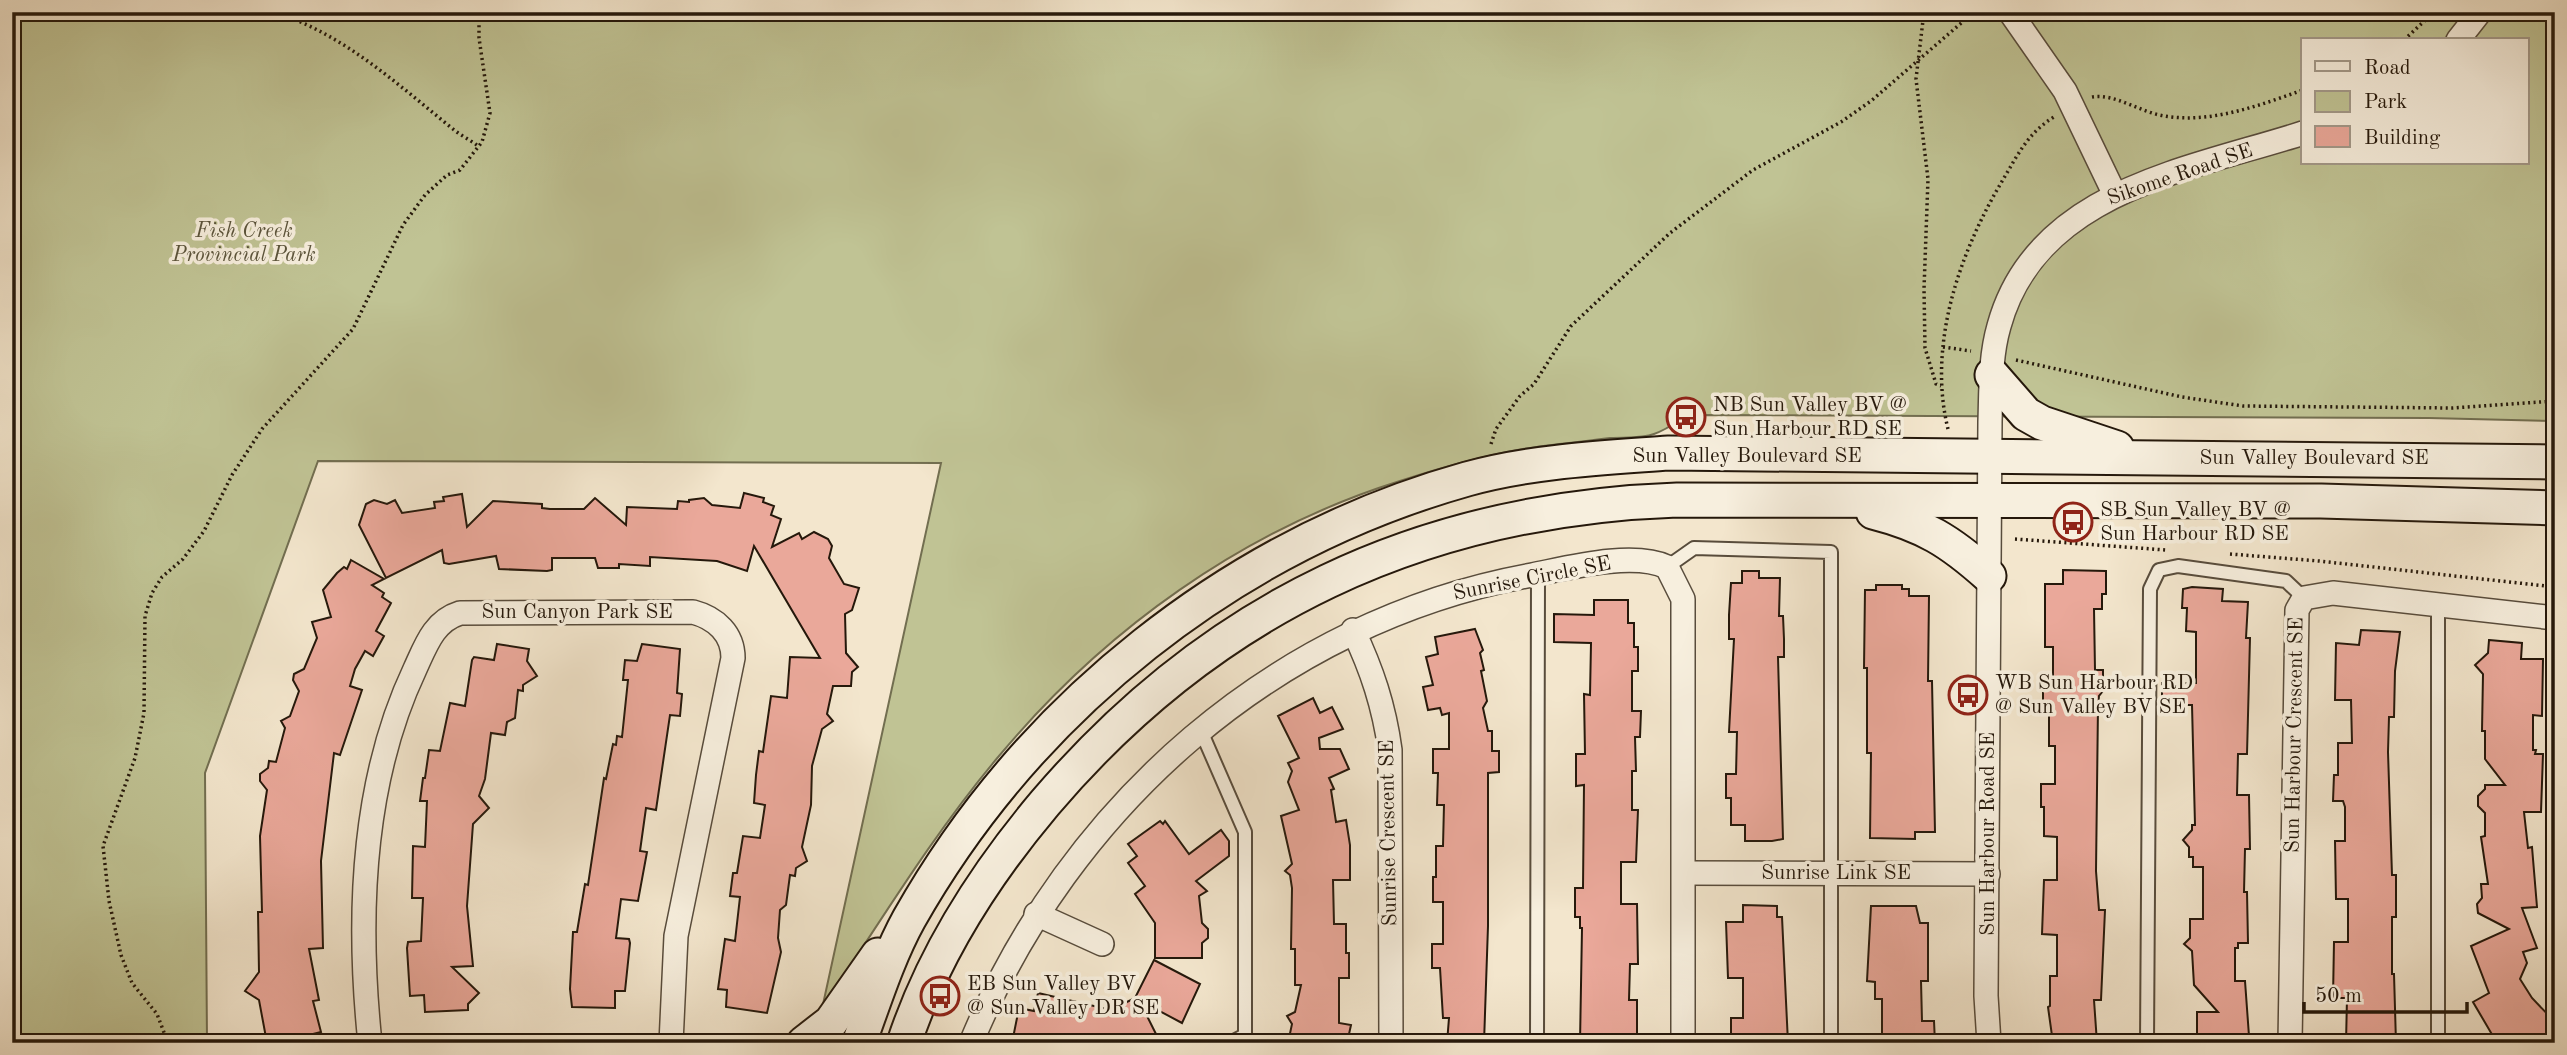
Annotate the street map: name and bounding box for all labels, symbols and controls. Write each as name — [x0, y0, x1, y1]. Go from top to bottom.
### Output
legend — [2301, 38, 2528, 164]
text: Road — [2364, 58, 2411, 79]
text: Park — [2364, 92, 2407, 113]
text: Building — [2364, 128, 2441, 149]
street label: Sikome Road SE — [2105, 140, 2255, 210]
park label: Fish Creek Provincial Park — [171, 221, 316, 266]
place label: NB Sun Valley BV @ Sun Harbour RD SE — [1713, 395, 1907, 440]
bus stop icon: NB Sun Valley BV @ Sun Harbour RD SE — [1665, 396, 1707, 438]
street label: Sun Valley Boulevard SE — [1632, 446, 1862, 467]
street label: Sun Valley Boulevard SE — [2199, 448, 2429, 469]
place label: SB Sun Valley BV @ Sun Harbour RD SE — [2100, 500, 2291, 545]
bus stop icon: SB Sun Valley BV @ Sun Harbour RD SE — [2052, 501, 2094, 543]
street label: Sunrise Circle SE — [1451, 553, 1613, 605]
street label: Sun Canyon Park SE — [481, 602, 673, 623]
street label: Sun Harbour Crescent SE — [2282, 617, 2308, 853]
place label: WB Sun Harbour RD @ Sun Valley BV SE — [1995, 673, 2193, 718]
bus stop icon: WB Sun Harbour RD @ Sun Valley BV SE — [1947, 674, 1989, 716]
street label: Sun Harbour Road SE — [1978, 732, 1999, 936]
street label: Sunrise Crescent SE — [1377, 739, 1401, 927]
street label: Sunrise Link SE — [1761, 863, 1911, 884]
scale bar — [2304, 971, 2467, 1015]
place label: EB Sun Valley BV @ Sun Valley DR SE — [967, 974, 1159, 1019]
bus stop icon: EB Sun Valley BV @ Sun Valley DR SE — [919, 975, 961, 1017]
text: 50 m — [2315, 986, 2362, 1007]

